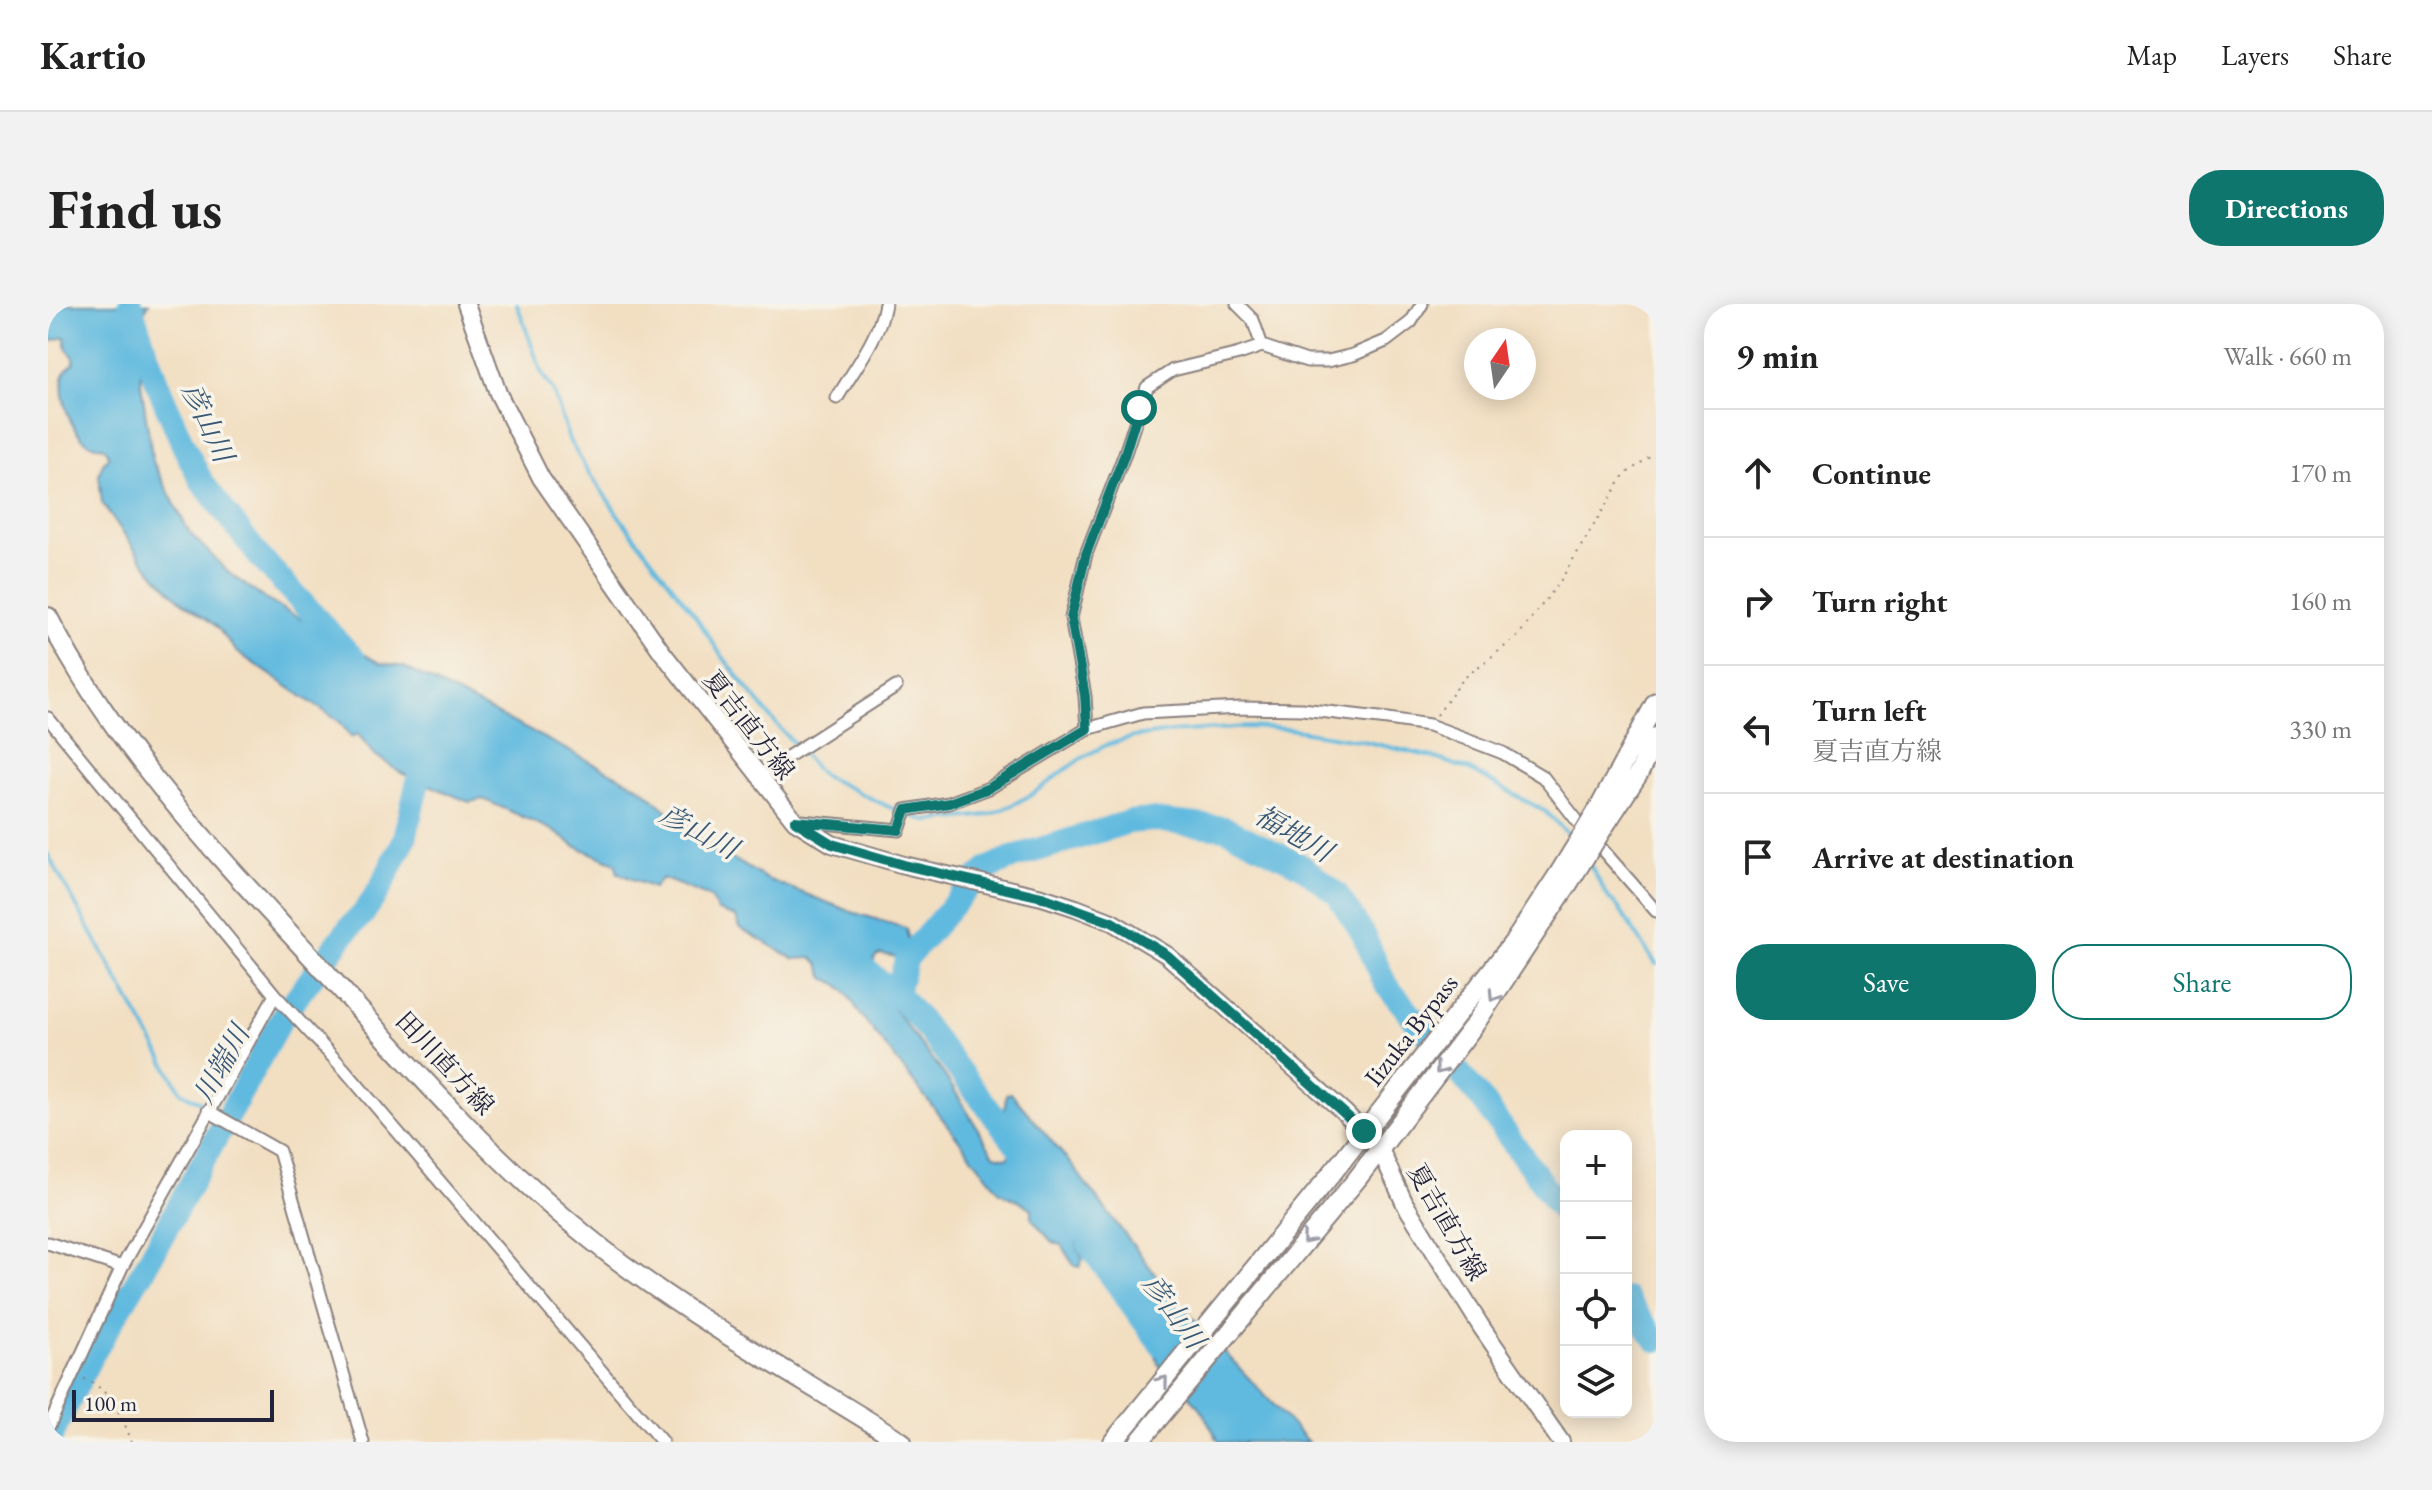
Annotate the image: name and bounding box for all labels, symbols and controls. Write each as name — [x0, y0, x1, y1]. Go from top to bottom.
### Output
text: Kartio — [40, 31, 146, 80]
text: Map — [2127, 37, 2177, 73]
text: Layers — [2221, 37, 2289, 73]
text: Share — [2333, 37, 2392, 73]
button: Directions — [2189, 170, 2384, 246]
text: Find us — [48, 172, 222, 245]
north arrow — [1464, 328, 1536, 400]
text: 9 min — [1736, 334, 1819, 378]
text: Walk · 660 m — [2224, 339, 2352, 373]
water label: 彦山川 — [174, 376, 243, 470]
route start — [1121, 390, 1157, 426]
icon: ahead — [1736, 451, 1780, 495]
text: Continue — [1812, 454, 1931, 493]
text: 170 m — [2289, 456, 2352, 490]
icon: right — [1736, 579, 1780, 623]
text: Turn right — [1812, 582, 1948, 621]
text: 160 m — [2289, 584, 2352, 618]
street label: 夏吉直方線 — [696, 663, 802, 787]
text: Turn left — [1812, 691, 1926, 730]
icon: left — [1736, 707, 1780, 751]
text: 330 m — [2289, 712, 2352, 746]
text: 夏吉直方線 — [1812, 734, 1942, 768]
water label: 彦山川 — [653, 795, 747, 868]
water label: 福地川 — [1249, 796, 1342, 871]
icon: arrive — [1736, 835, 1780, 879]
text: Arrive at destination — [1812, 838, 2074, 877]
button: Save — [1736, 944, 2036, 1020]
button: Share — [2052, 944, 2352, 1020]
street label: Iizuka Bypass — [1357, 967, 1465, 1093]
one-way arrow — [1488, 987, 1503, 1001]
street label: 田川直方線 — [388, 1004, 502, 1122]
water label: 川端川 — [185, 1016, 259, 1109]
one-way arrow — [1436, 1060, 1450, 1075]
route end — [1346, 1113, 1382, 1149]
map controls — [1560, 1130, 1632, 1418]
button: + — [1560, 1130, 1632, 1202]
street label: 夏吉直方線 — [1400, 1157, 1494, 1287]
button: − — [1560, 1202, 1632, 1274]
one-way arrow — [1302, 1230, 1317, 1245]
water label: 彦山川 — [1135, 1266, 1215, 1358]
button: locate — [1560, 1274, 1632, 1346]
button: layers — [1560, 1346, 1632, 1418]
one-way arrow — [1153, 1376, 1167, 1391]
scale bar — [72, 1386, 274, 1422]
text: 100 m — [84, 1389, 137, 1418]

